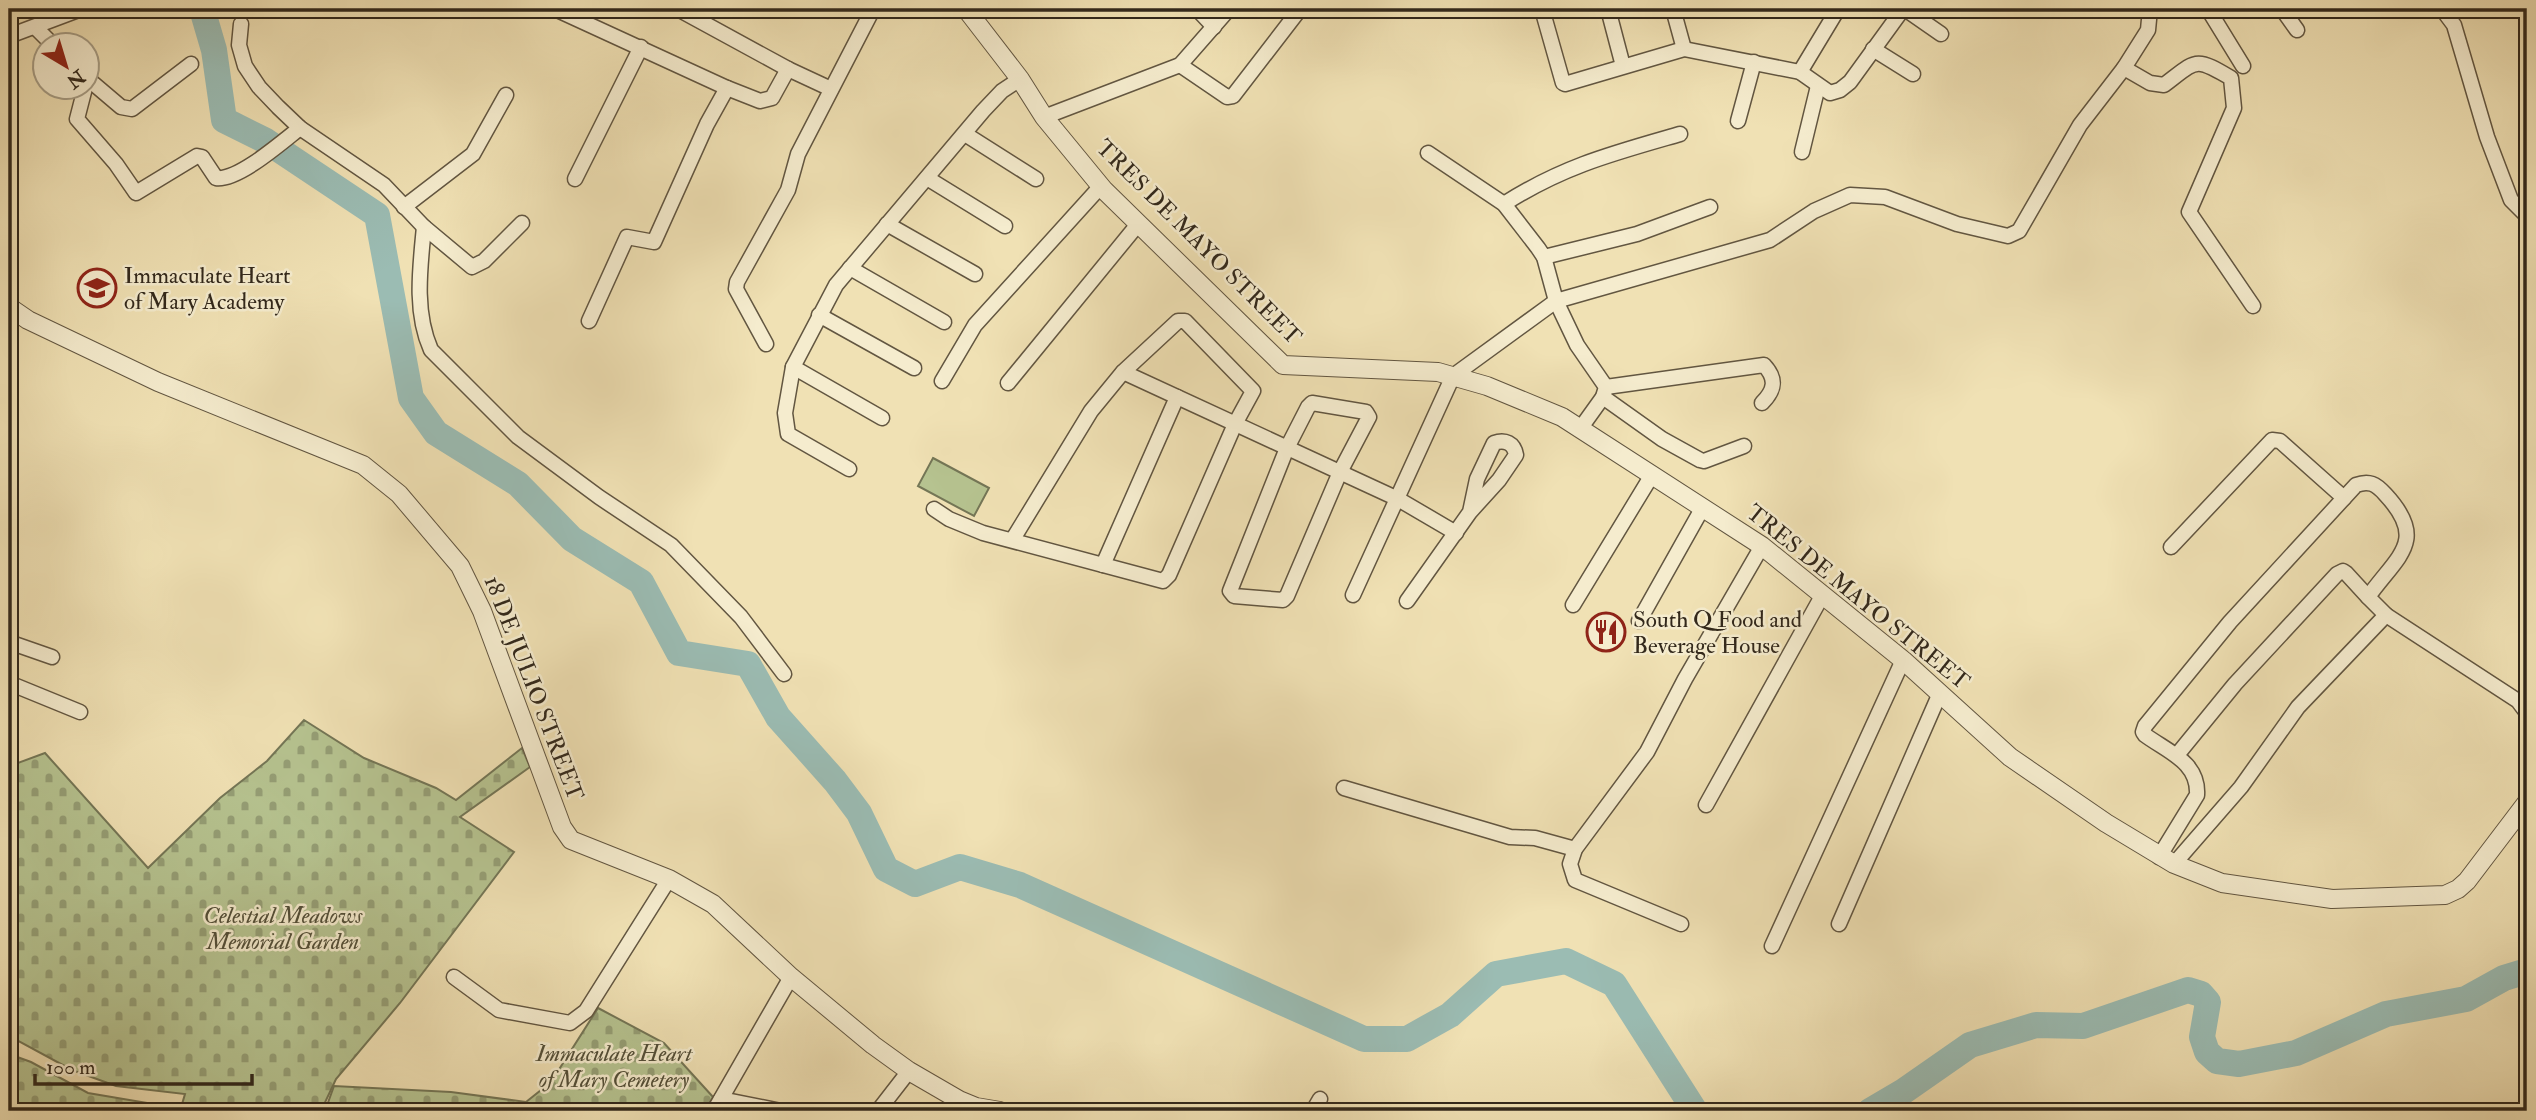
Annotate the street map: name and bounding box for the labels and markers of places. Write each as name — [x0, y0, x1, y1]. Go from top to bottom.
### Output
place label: Immaculate Heart of Mary Academy — [124, 261, 291, 316]
school or university icon: Immaculate Heart of Mary Academy — [76, 267, 118, 309]
place label: South Q Food and Beverage House — [1633, 605, 1802, 660]
restaurant icon: South Q Food and Beverage House — [1585, 611, 1627, 653]

